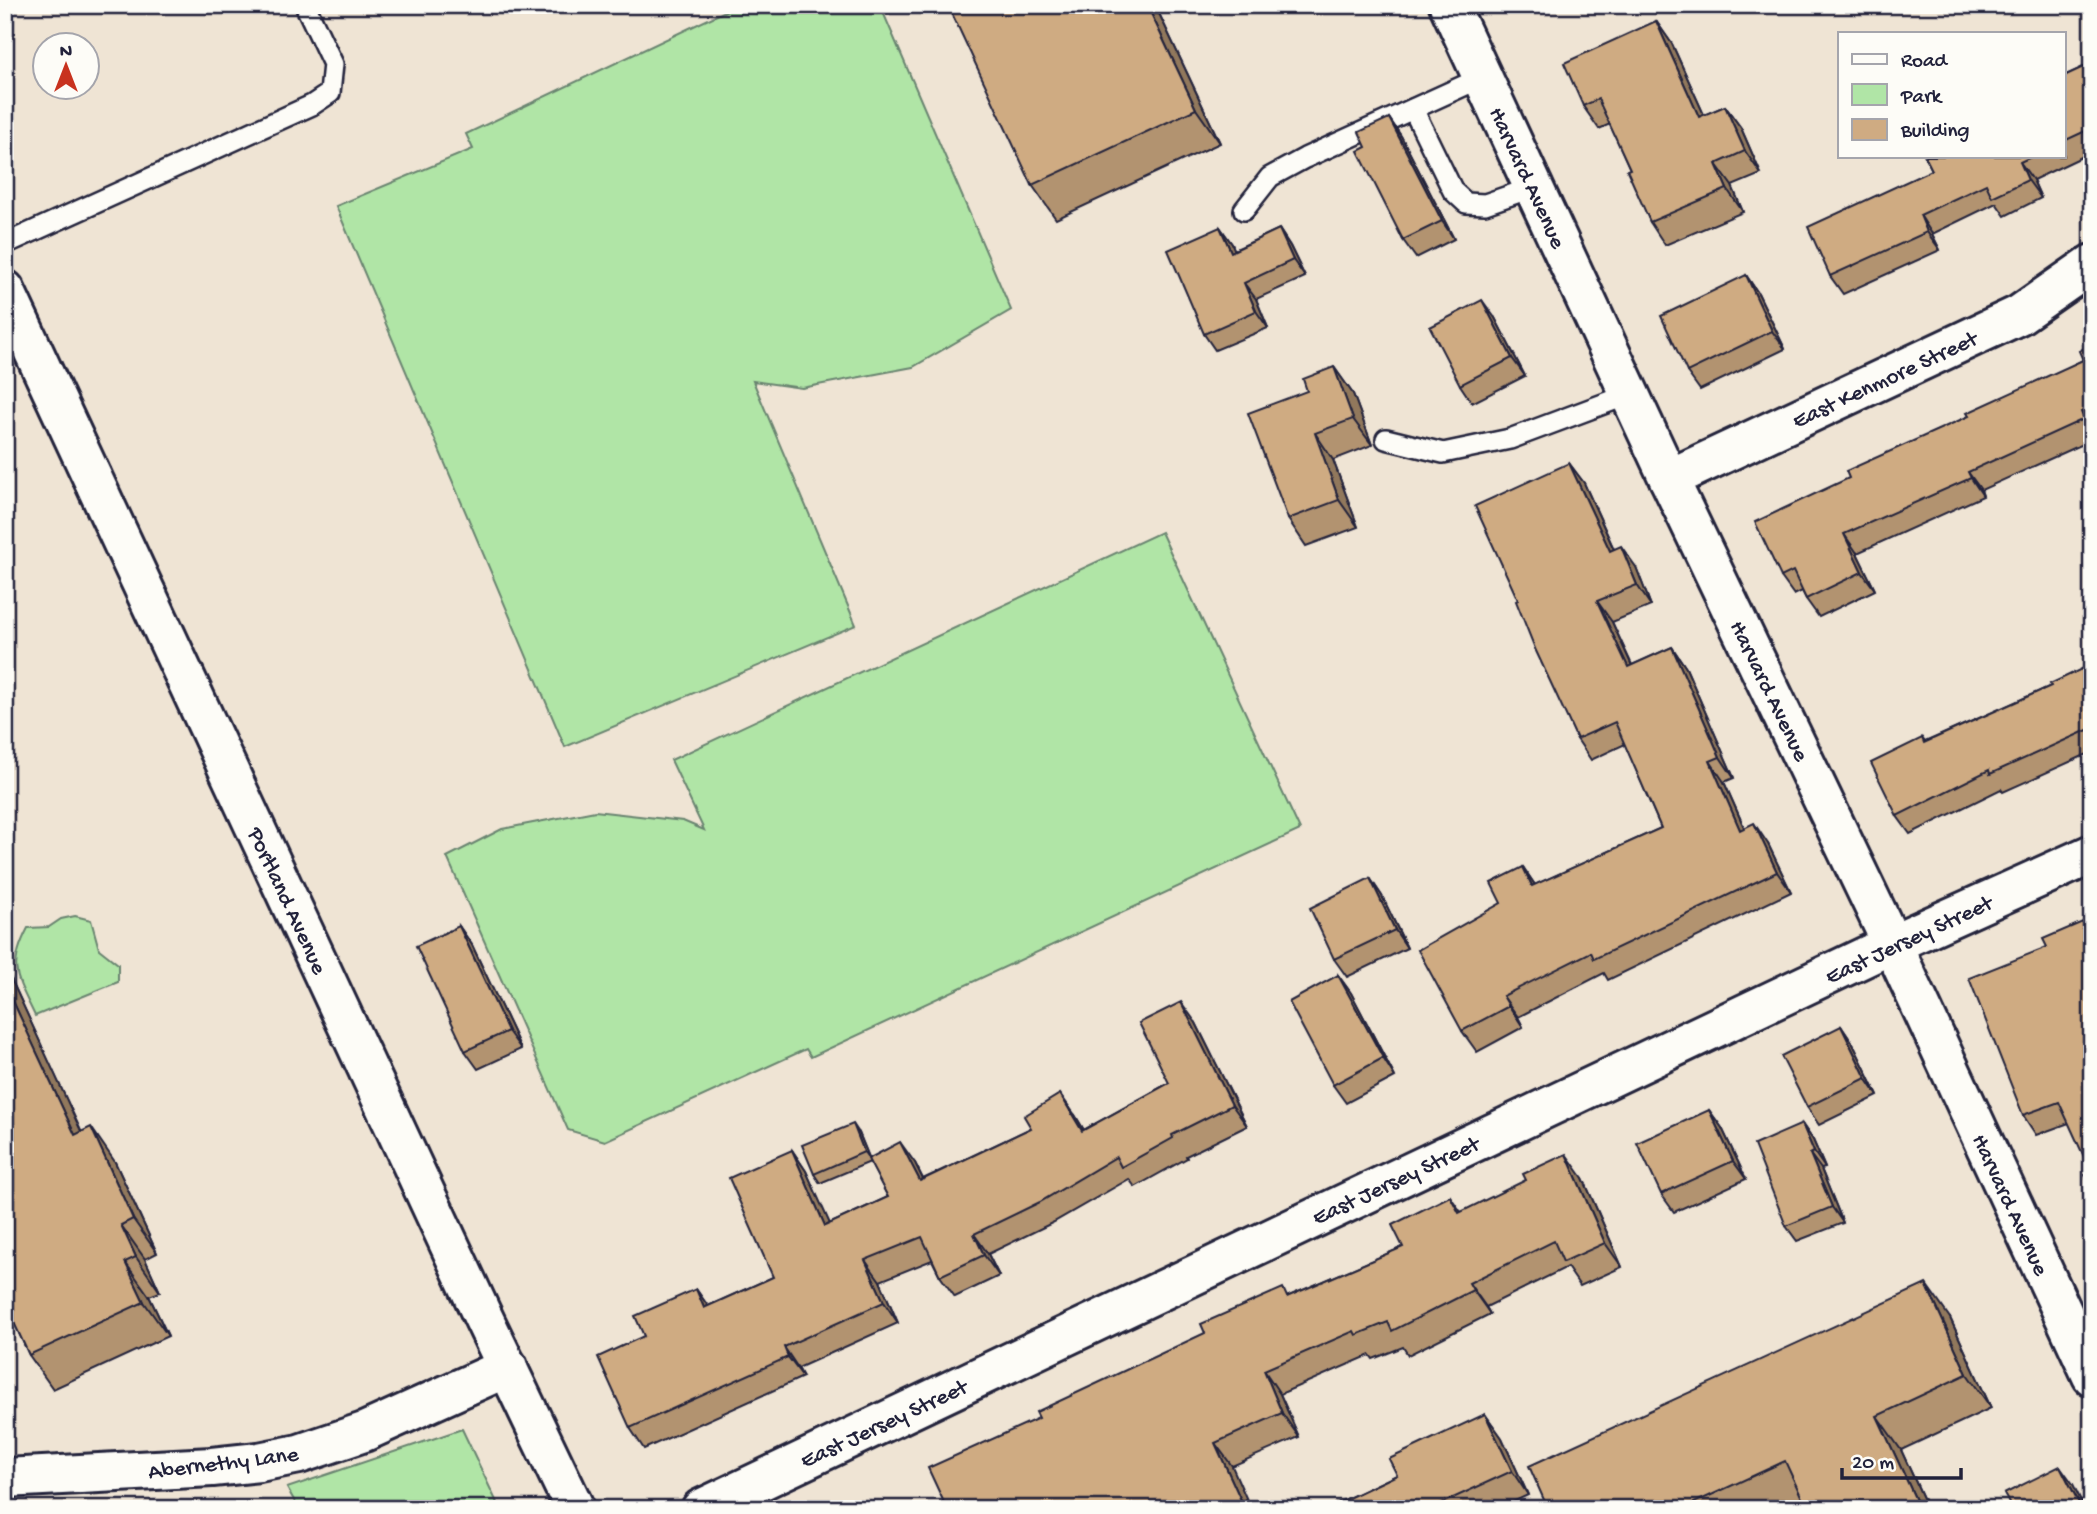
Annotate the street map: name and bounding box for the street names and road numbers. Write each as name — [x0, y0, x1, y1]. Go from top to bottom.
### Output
street label: Harvard Avenue — [1481, 103, 1571, 255]
street label: East Kenmore Street — [1789, 326, 1984, 436]
street label: Harvard Avenue — [1722, 617, 1814, 767]
street label: Portland Avenue — [240, 823, 332, 980]
street label: East Jersey Street — [1822, 890, 1999, 992]
street label: Harvard Avenue — [1964, 1130, 2054, 1282]
street label: East Jersey Street — [1309, 1131, 1486, 1233]
street label: East Jersey Street — [797, 1374, 974, 1476]
street label: Abernethy Lane — [147, 1442, 301, 1487]

